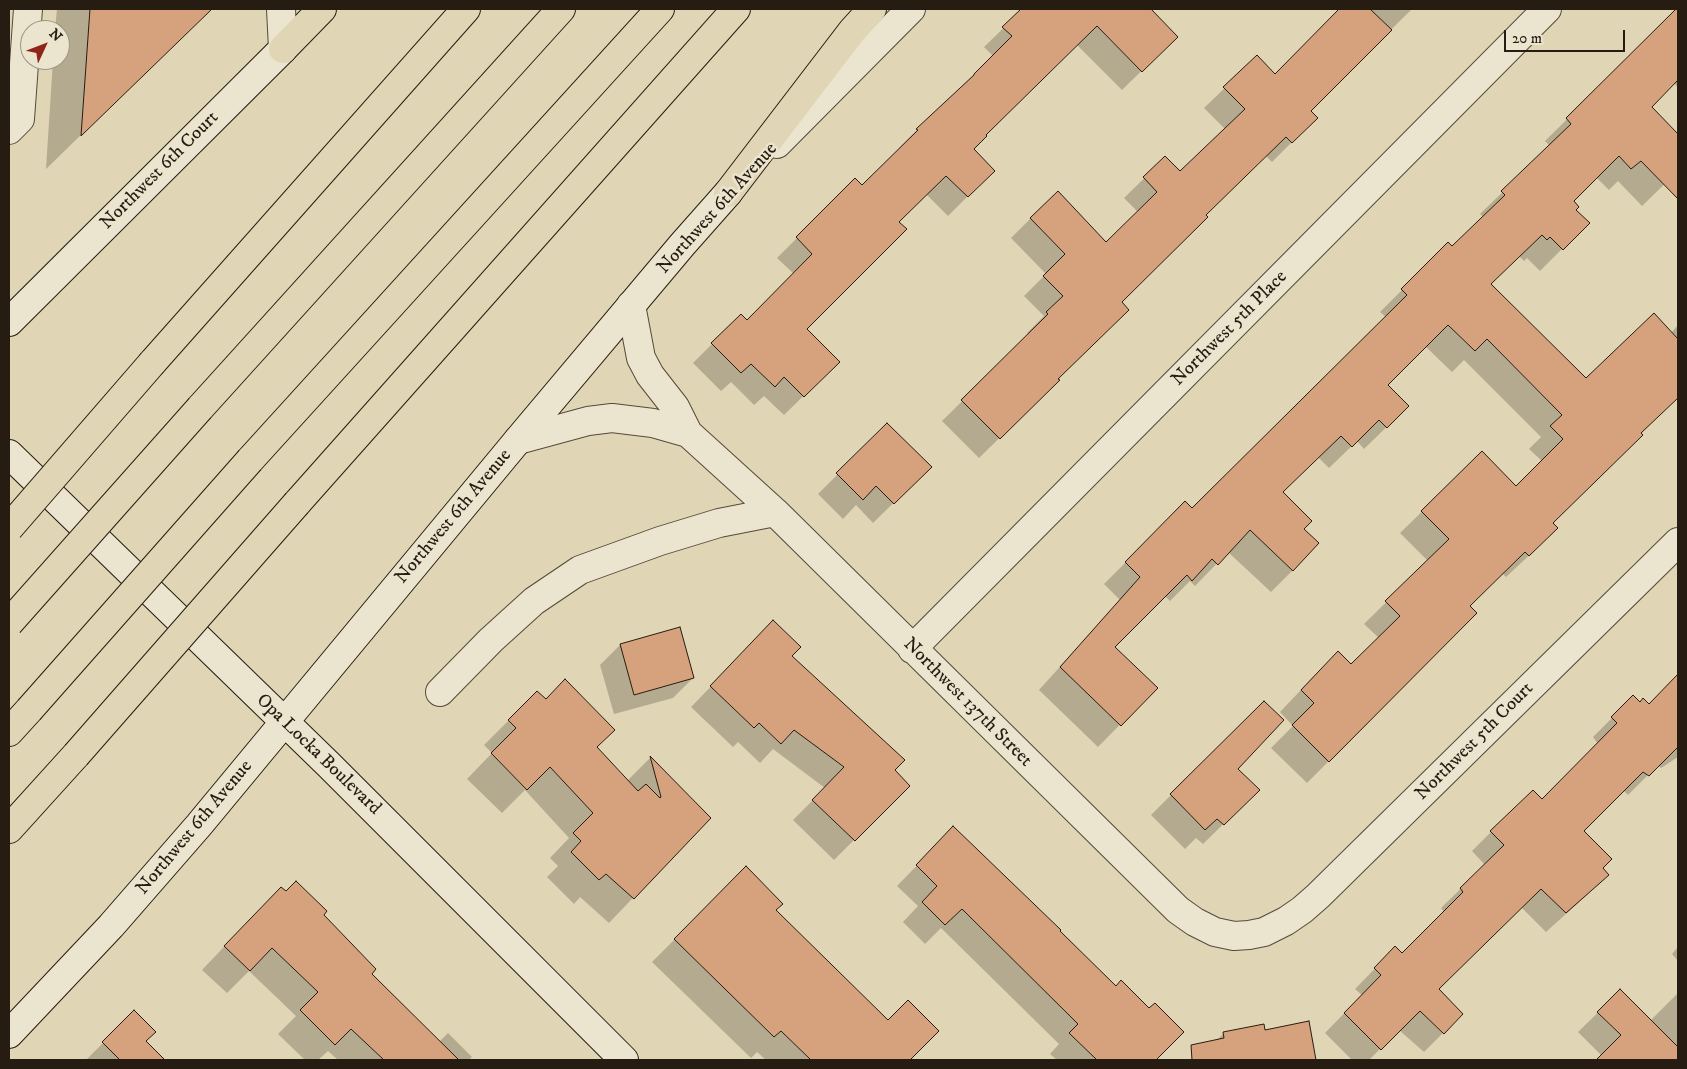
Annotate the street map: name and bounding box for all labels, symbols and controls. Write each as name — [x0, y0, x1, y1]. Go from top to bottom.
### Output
north arrow — [20, 20, 70, 70]
scale bar — [1507, 20, 1628, 52]
text: N — [45, 25, 66, 46]
text: 20 m — [1512, 29, 1542, 48]
street label: Northwest 6th Court — [96, 107, 224, 235]
street label: Northwest 6th Avenue — [653, 139, 783, 279]
street label: Northwest 5th Place — [1167, 266, 1293, 392]
street label: Northwest 6th Avenue — [391, 445, 517, 589]
street label: Northwest 137th Street — [898, 634, 1036, 772]
street label: Northwest 5th Court — [1411, 678, 1539, 806]
street label: Opa Locka Boulevard — [251, 690, 385, 820]
street label: Northwest 6th Avenue — [132, 756, 258, 900]

